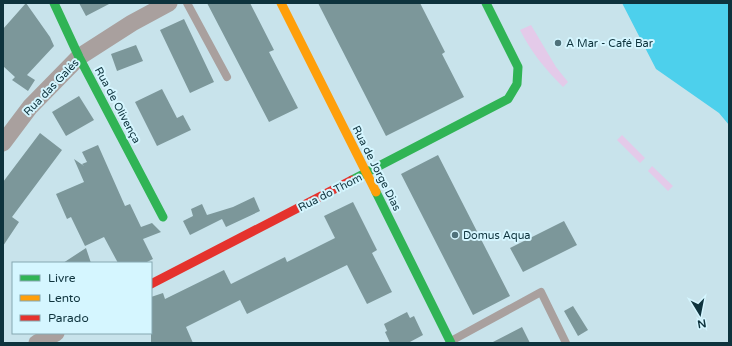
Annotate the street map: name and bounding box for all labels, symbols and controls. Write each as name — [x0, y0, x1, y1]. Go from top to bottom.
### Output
place label: A Mar - Café Bar — [566, 37, 654, 50]
marker: A Mar - Café Bar — [553, 38, 563, 48]
street label: Rua das Galés — [21, 56, 82, 118]
street label: Rua de Olivença — [92, 65, 143, 146]
street label: Rua de Jorge Dias — [349, 123, 404, 213]
street label: Rua do Thom — [296, 171, 364, 214]
place label: Domus Aqua — [463, 229, 531, 242]
marker: Domus Aqua — [450, 230, 460, 240]
legend — [12, 262, 152, 334]
text: Livre — [48, 271, 76, 285]
text: Lento — [48, 291, 81, 305]
north arrow — [680, 294, 720, 334]
text: Parado — [48, 311, 89, 325]
text: N — [696, 316, 707, 331]

